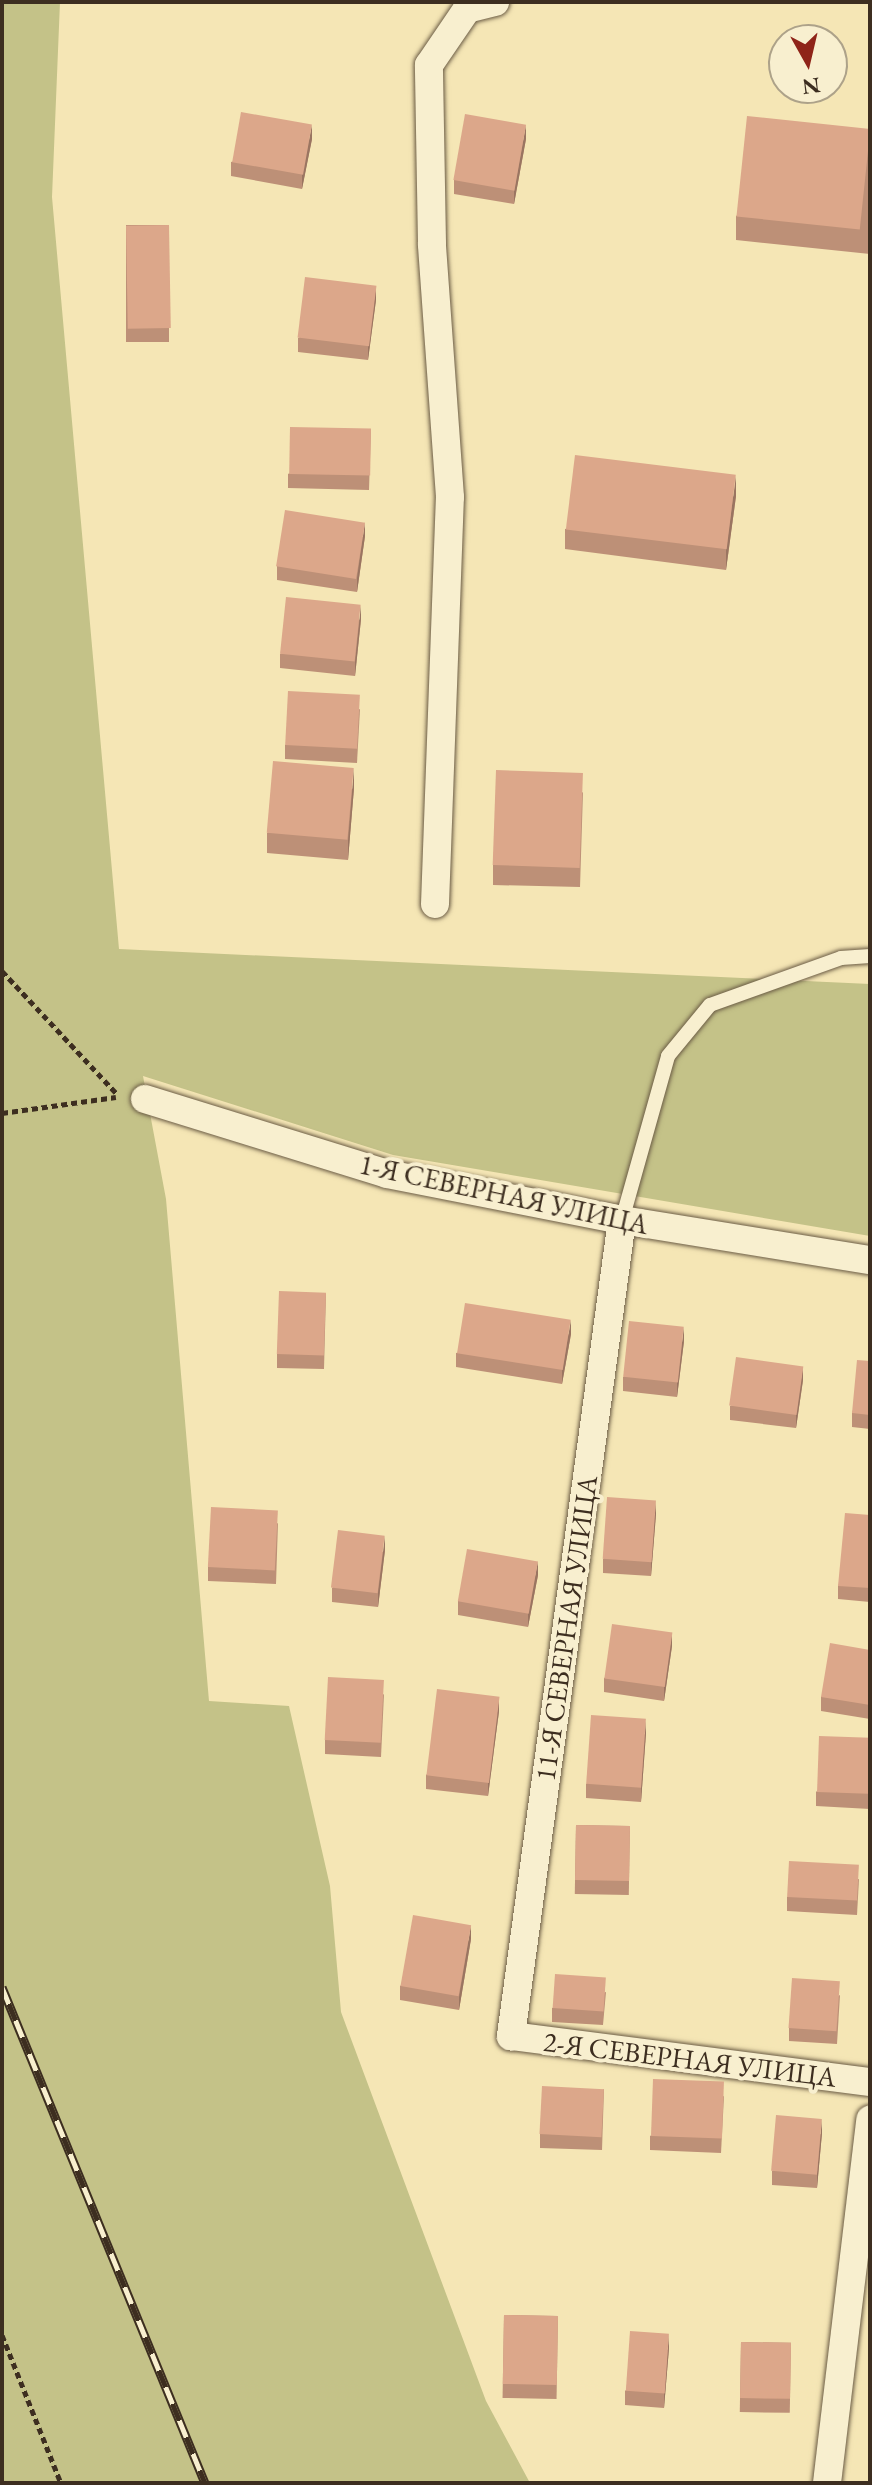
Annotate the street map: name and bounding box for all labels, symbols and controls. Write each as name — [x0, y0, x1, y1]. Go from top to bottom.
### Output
north arrow — [768, 24, 848, 104]
text: N — [800, 71, 822, 102]
street label: 1-Я СЕВЕРНАЯ УЛИЦА — [356, 1147, 652, 1241]
street label: 11-Я СЕВЕРНАЯ УЛИЦА — [528, 1473, 604, 1783]
street label: 2-Я СЕВЕРНАЯ УЛИЦА — [542, 2024, 838, 2094]

